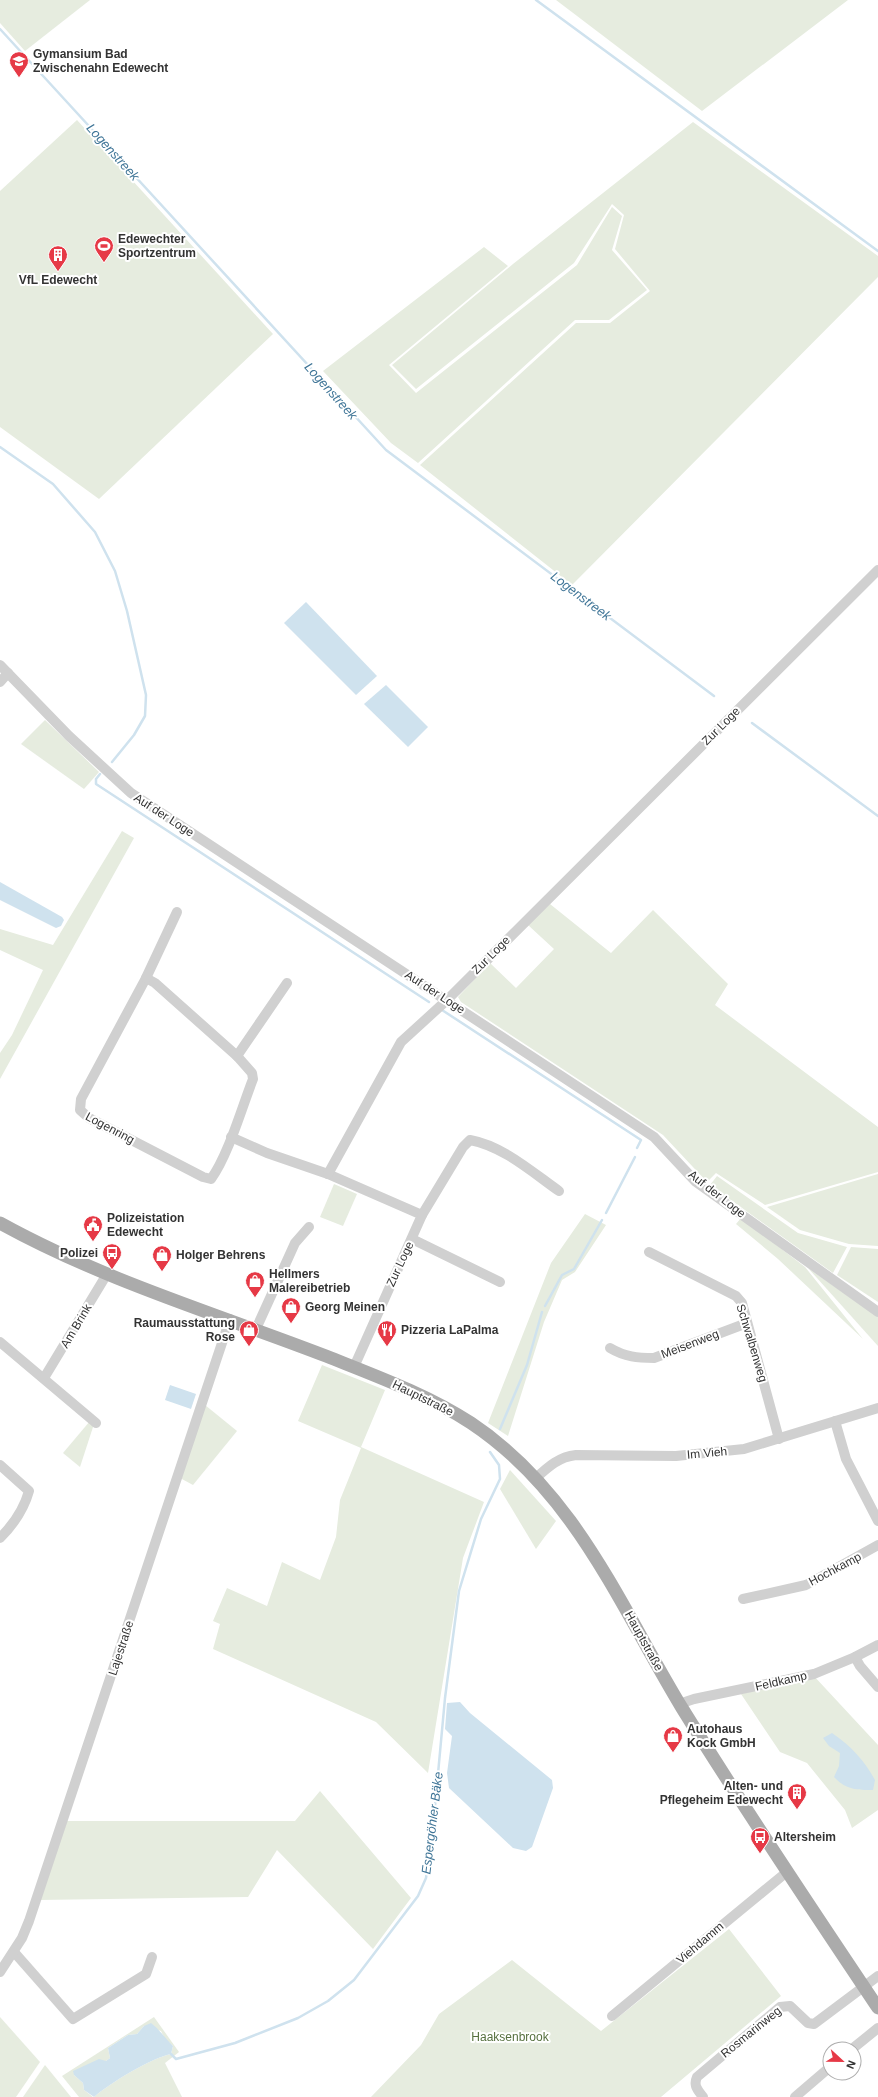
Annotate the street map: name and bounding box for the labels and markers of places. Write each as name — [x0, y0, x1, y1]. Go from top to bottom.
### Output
place label: Gymansium Bad Zwischenahn Edewecht — [33, 47, 168, 75]
school or university icon: Gymansium Bad Zwischenahn Edewecht — [8, 50, 30, 78]
place label: Edewechter Sportzentrum — [118, 232, 196, 260]
sports icon: Edewechter Sportzentrum — [93, 235, 115, 263]
building icon: VfL Edewecht — [47, 244, 69, 272]
place label: VfL Edewecht — [19, 273, 97, 287]
place label: Polizeistation Edewecht — [107, 1211, 184, 1239]
public building icon: Polizeistation Edewecht — [82, 1214, 104, 1242]
bus stop icon: Polizei — [101, 1242, 123, 1270]
shop icon: Holger Behrens — [151, 1244, 173, 1272]
place label: Polizei — [60, 1246, 98, 1260]
place label: Holger Behrens — [176, 1248, 266, 1262]
place label: Hellmers Malereibetrieb — [269, 1267, 350, 1295]
shop icon: Hellmers Malereibetrieb — [244, 1270, 266, 1298]
shop icon: Georg Meinen — [280, 1296, 302, 1324]
place label: Georg Meinen — [305, 1300, 385, 1314]
place label: Raumausstattung Rose — [134, 1316, 235, 1344]
shop icon: Raumausstattung Rose — [238, 1319, 260, 1347]
restaurant icon: Pizzeria LaPalma — [376, 1319, 398, 1347]
place label: Pizzeria LaPalma — [401, 1323, 499, 1337]
place label: Autohaus Kock GmbH — [687, 1722, 756, 1750]
shop icon: Autohaus Kock GmbH — [662, 1725, 684, 1753]
place label: Alten- und Pflegeheim Edewecht — [660, 1779, 783, 1807]
building icon: Alten- und Pflegeheim Edewecht — [786, 1782, 808, 1810]
bus stop icon: Altersheim — [749, 1826, 771, 1854]
place label: Altersheim — [774, 1830, 836, 1844]

